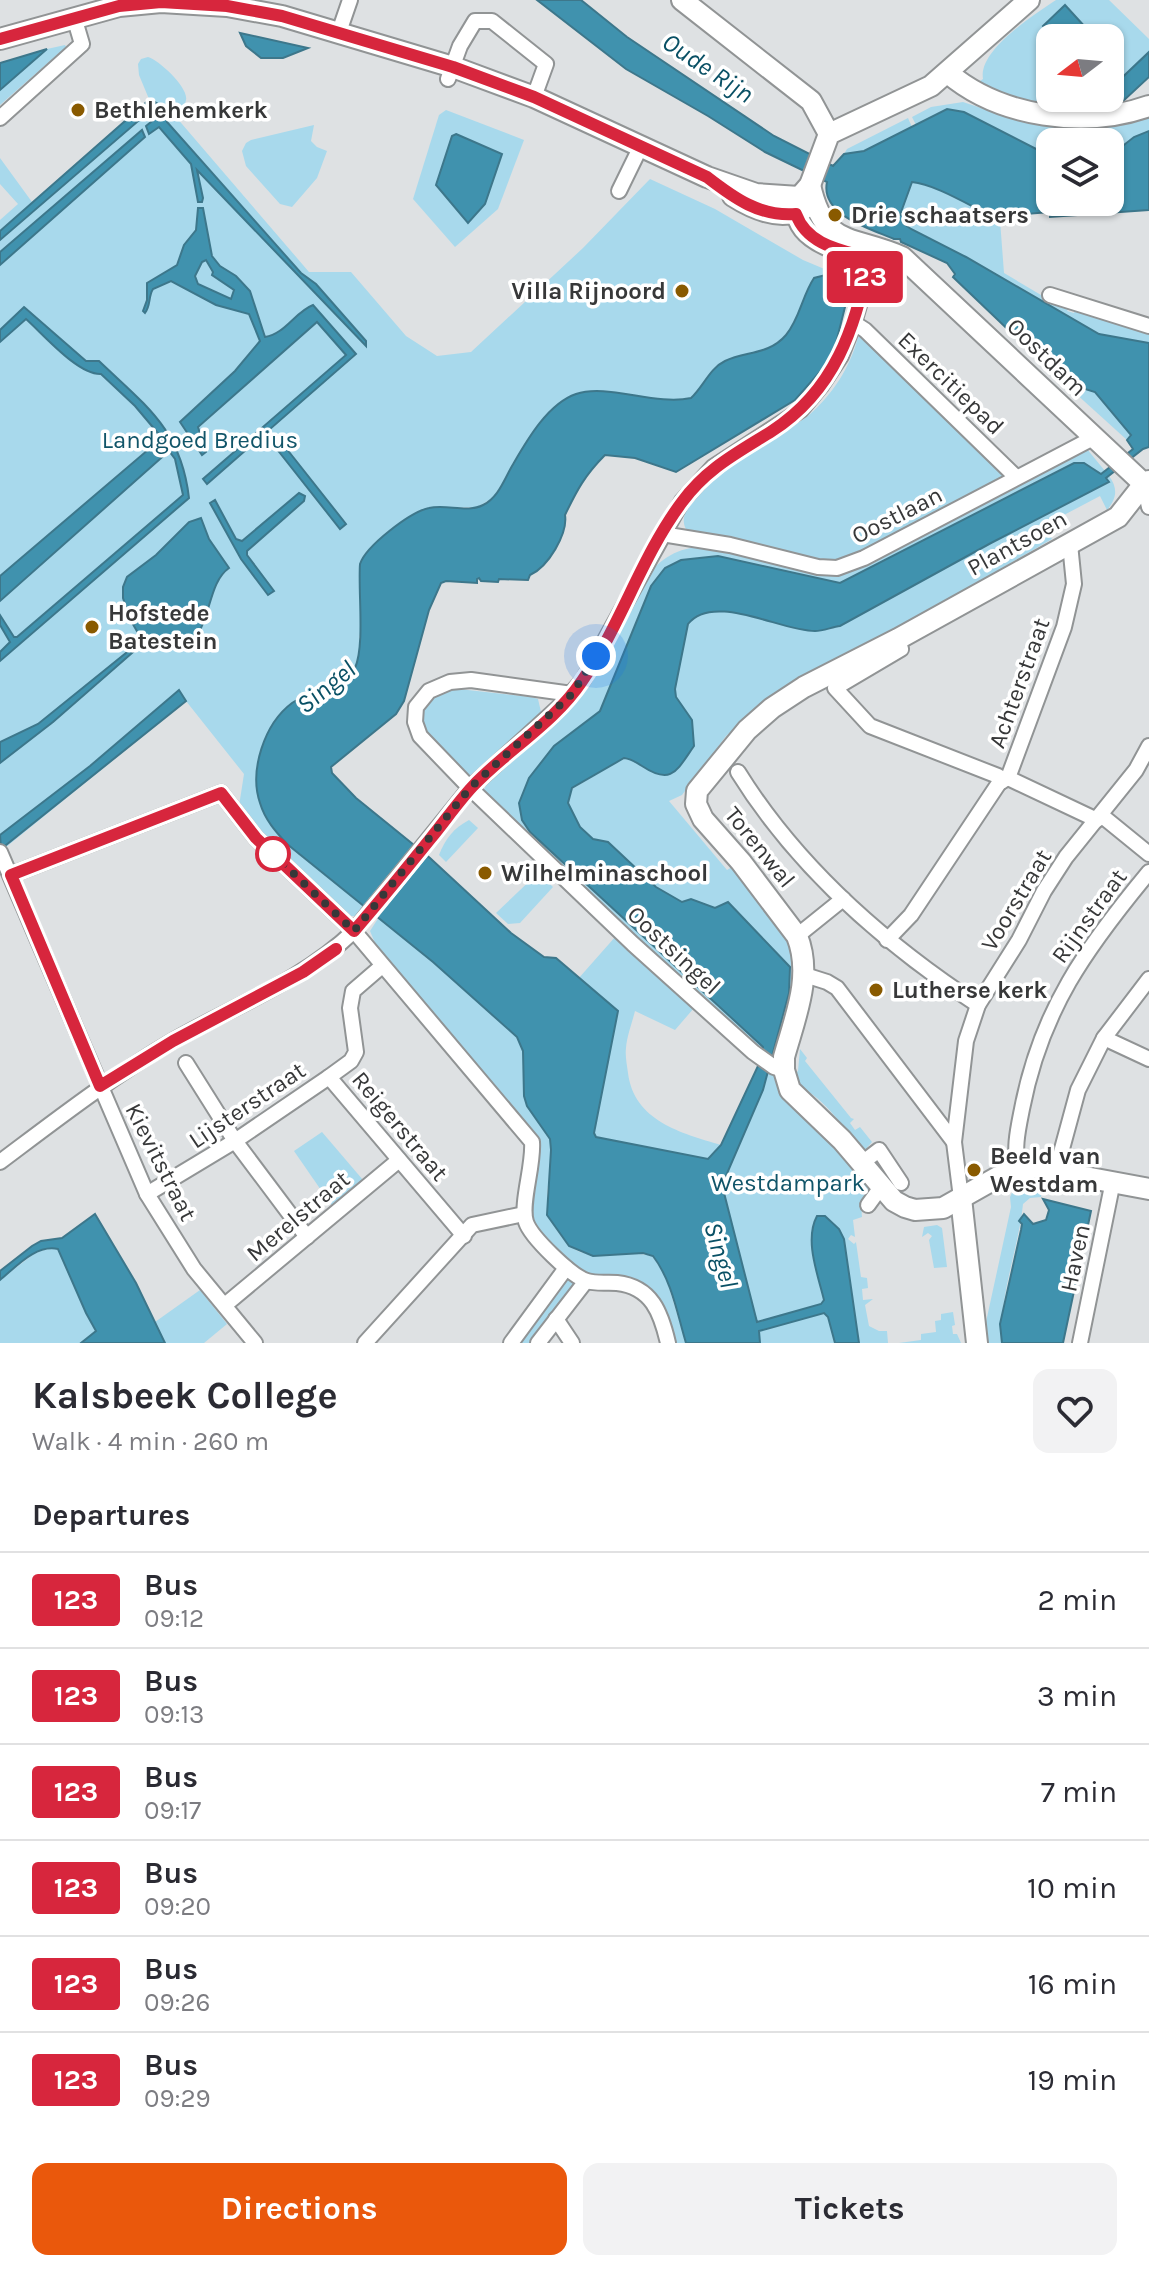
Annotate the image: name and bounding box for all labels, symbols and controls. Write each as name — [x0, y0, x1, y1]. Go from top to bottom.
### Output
north arrow — [1036, 24, 1124, 112]
map controls — [1036, 24, 1124, 216]
water label: Oude Rijn — [656, 26, 760, 110]
place label: Bethlehemkerk — [94, 96, 268, 124]
marker: Bethlehemkerk — [69, 101, 87, 119]
button: layers — [1036, 128, 1124, 216]
place label: Drie schaatsers — [851, 201, 1029, 229]
marker: Drie schaatsers — [826, 206, 844, 224]
line badge: 123 — [819, 251, 911, 303]
text: 123 — [843, 260, 887, 293]
place label: Villa Rijnoord — [511, 277, 666, 305]
marker: Villa Rijnoord — [673, 282, 691, 300]
street label: Oostdam — [1001, 312, 1093, 402]
street label: Exercitiepad — [892, 326, 1010, 440]
park label: Landgoed Bredius — [102, 426, 298, 454]
street label: Oostlaan — [847, 480, 947, 550]
street label: Plantsoen — [962, 504, 1072, 582]
place label: Hofstede Batestein — [108, 599, 217, 655]
street label: Achterstraat — [983, 614, 1055, 752]
marker: Hofstede Batestein — [83, 618, 101, 636]
your location — [576, 636, 616, 676]
water label: Singel — [290, 654, 362, 720]
street label: Torenwal — [719, 801, 801, 893]
unlabelled marker — [256, 837, 290, 871]
street label: Voorstraat — [975, 844, 1057, 956]
place label: Wilhelminaschool — [501, 859, 708, 887]
street label: Rijnstraat — [1045, 863, 1133, 969]
marker: Wilhelminaschool — [476, 864, 494, 882]
street label: Oostsingel — [622, 900, 726, 1000]
place label: Lutherse kerk — [892, 976, 1047, 1004]
marker: Lutherse kerk — [867, 981, 885, 999]
street label: Lijsterstraat — [184, 1056, 310, 1154]
street label: Reigerstraat — [346, 1065, 454, 1187]
street label: Kievitstraat — [119, 1099, 203, 1225]
place label: Beeld van Westdam — [990, 1142, 1101, 1198]
marker: Beeld van Westdam — [965, 1161, 983, 1179]
street label: Merelstraat — [241, 1165, 355, 1267]
park label: Westdampark — [711, 1169, 865, 1197]
water label: Singel — [697, 1219, 745, 1291]
street label: Haven — [1054, 1222, 1096, 1294]
button: heart — [1033, 1369, 1117, 1453]
text: Kalsbeek College — [32, 1373, 338, 1418]
text: Walk · 4 min · 260 m — [32, 1426, 269, 1457]
text: Departures — [32, 1497, 190, 1533]
text: Bus — [144, 1567, 198, 1603]
text: 2 min — [1037, 1582, 1117, 1618]
text: 123 — [54, 1583, 98, 1616]
text: 09:12 — [144, 1603, 204, 1634]
text: Bus — [144, 1663, 198, 1699]
text: 3 min — [1037, 1678, 1117, 1714]
text: 123 — [54, 1679, 98, 1712]
text: 09:13 — [144, 1699, 204, 1730]
text: Bus — [144, 1759, 198, 1795]
text: 7 min — [1041, 1774, 1117, 1810]
text: 123 — [54, 1775, 98, 1808]
text: 09:17 — [144, 1795, 201, 1826]
text: Bus — [144, 1855, 198, 1891]
text: 10 min — [1027, 1870, 1117, 1906]
text: 123 — [54, 1871, 98, 1904]
text: 09:20 — [144, 1891, 211, 1922]
text: Bus — [144, 1951, 198, 1987]
text: 16 min — [1028, 1966, 1117, 2002]
text: 123 — [54, 1967, 98, 2000]
text: 09:26 — [144, 1987, 210, 2018]
text: Bus — [144, 2047, 198, 2083]
text: 19 min — [1027, 2062, 1117, 2098]
text: 123 — [54, 2063, 98, 2096]
text: 09:29 — [144, 2083, 211, 2114]
button: Directions — [32, 2163, 567, 2255]
button: Tickets — [583, 2163, 1117, 2255]

